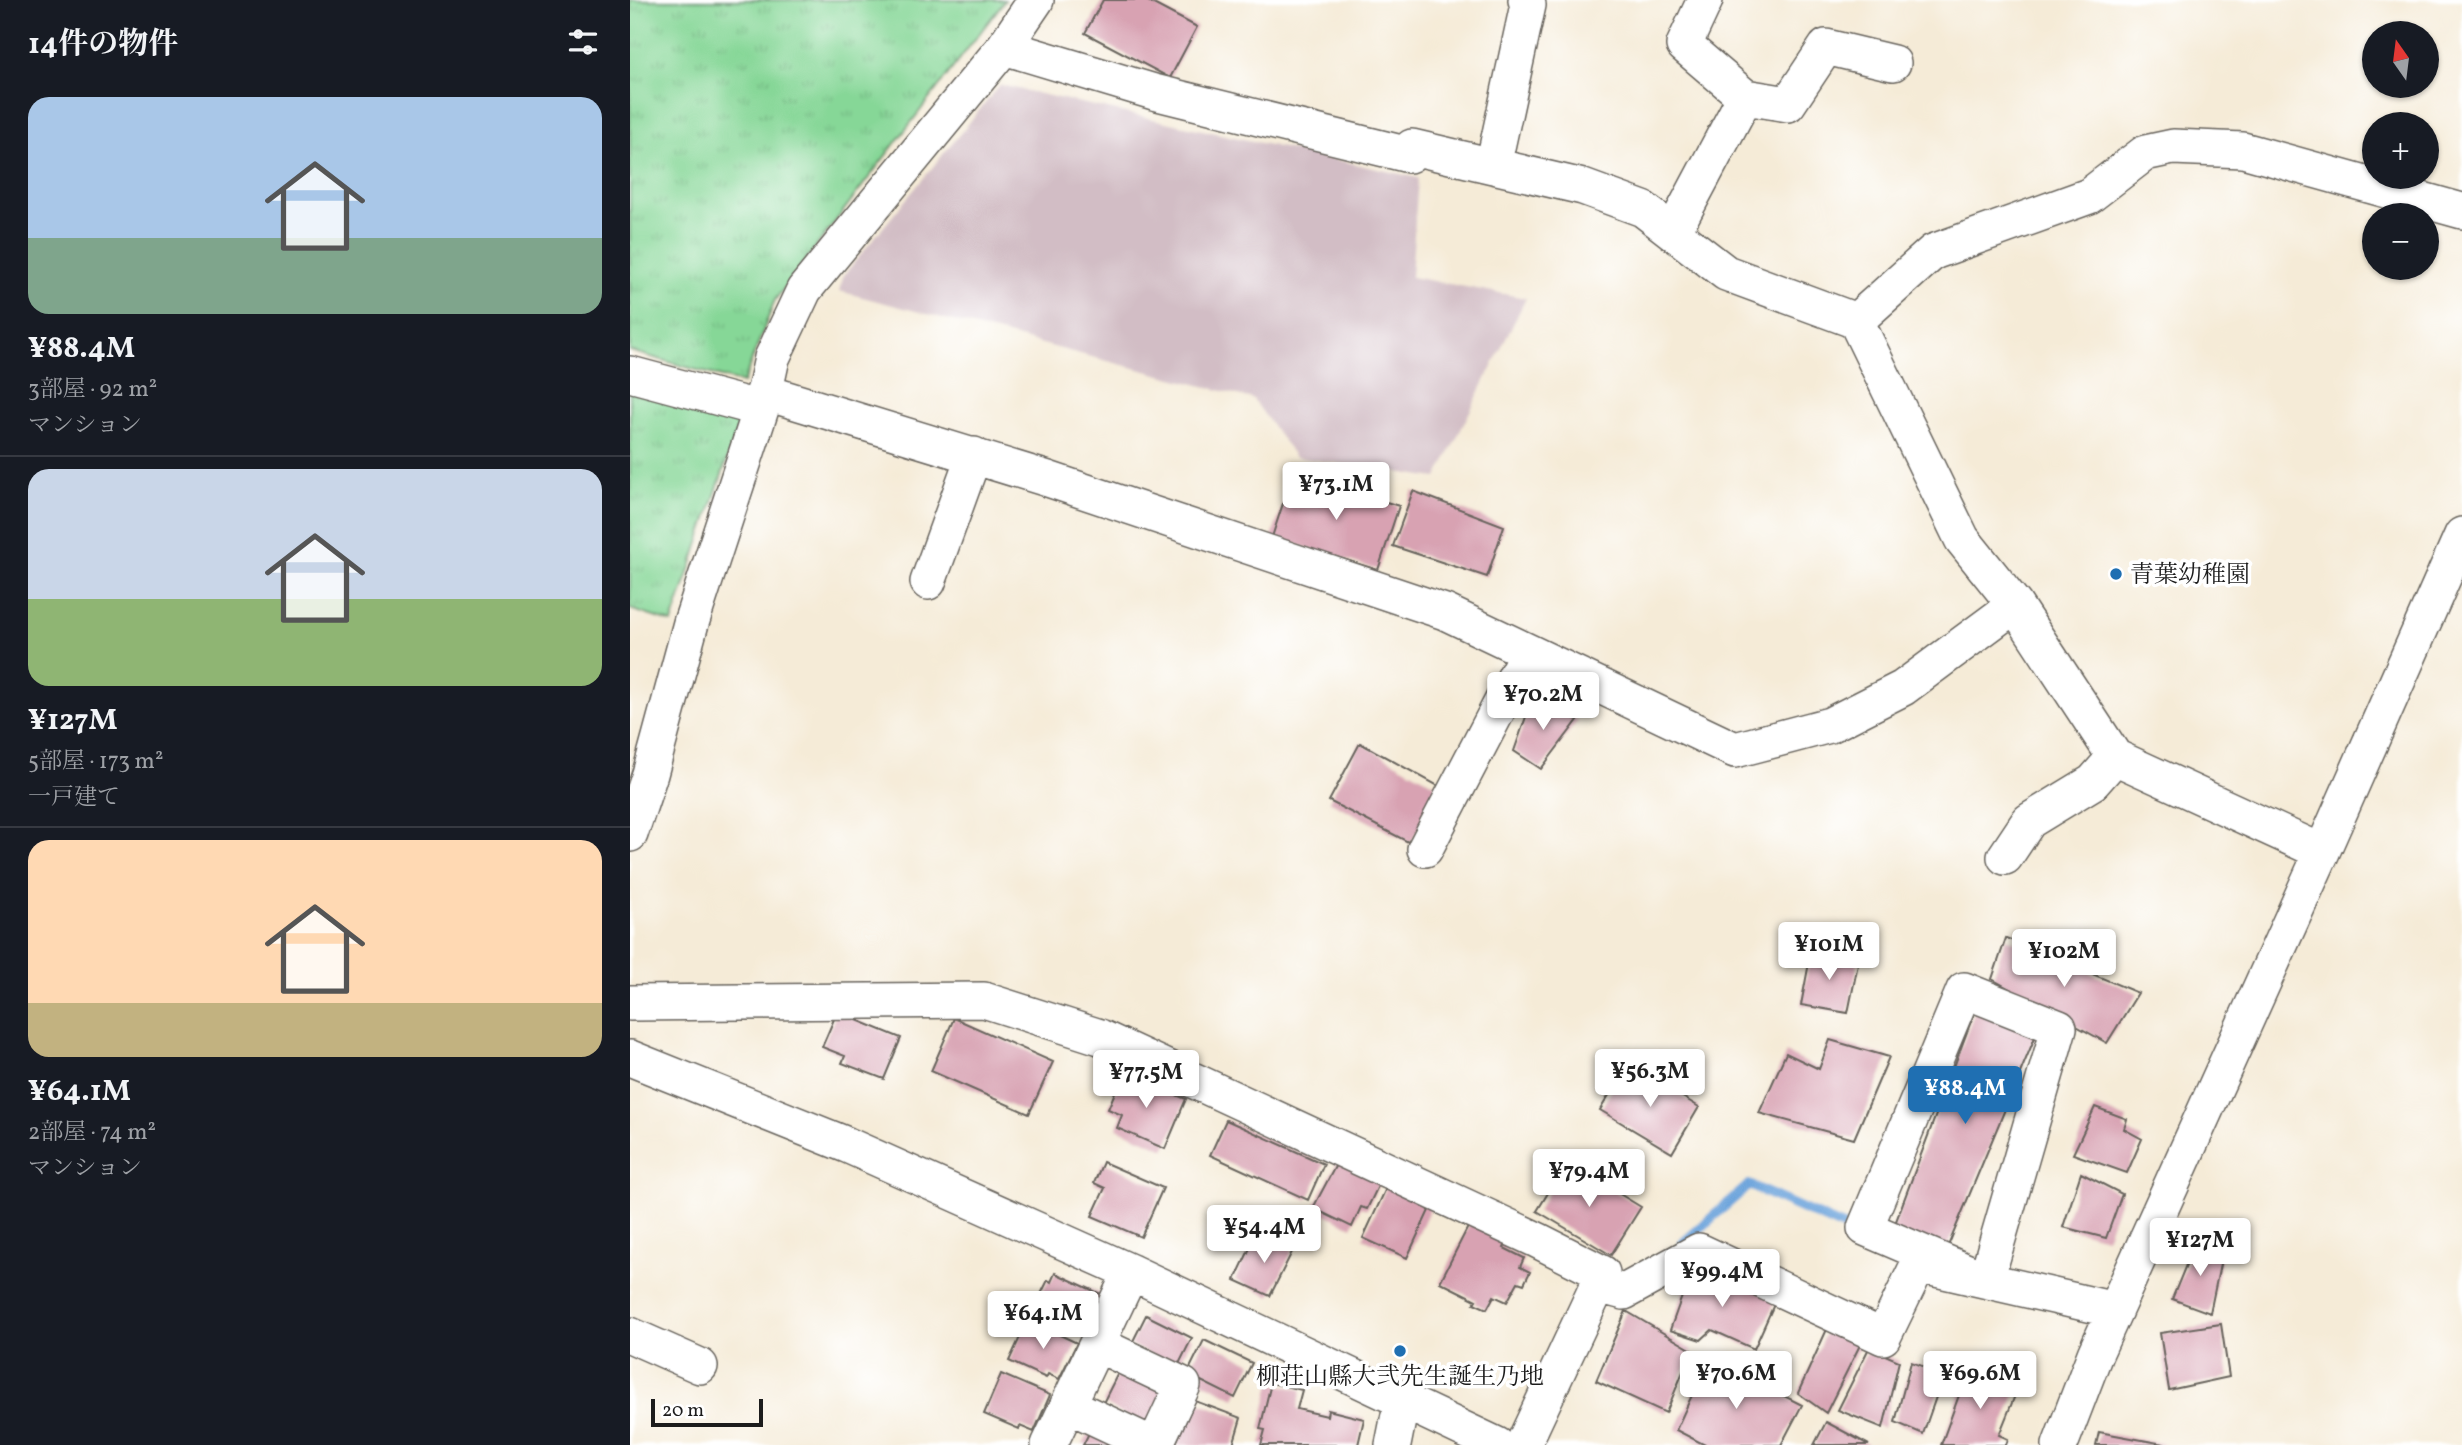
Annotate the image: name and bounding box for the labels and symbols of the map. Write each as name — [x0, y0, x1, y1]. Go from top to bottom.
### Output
north arrow — [2362, 21, 2440, 98]
pin: ¥73.1M — [1279, 462, 1393, 522]
place label: 青葉幼稚園 — [2130, 559, 2250, 593]
marker: 青葉幼稚園 — [2108, 566, 2124, 582]
pin: ¥70.2M — [1486, 672, 1600, 732]
pin: ¥101M — [1780, 922, 1878, 982]
pin: ¥102M — [2015, 930, 2113, 989]
pin: ¥77.5M — [1089, 1050, 1203, 1110]
pin: ¥56.3M — [1593, 1050, 1707, 1109]
pin: ¥88.4M — [1908, 1066, 2022, 1126]
pin: ¥79.4M — [1532, 1150, 1646, 1209]
pin: ¥54.4M — [1207, 1206, 1321, 1265]
pin: ¥127M — [2151, 1218, 2249, 1278]
pin: ¥99.4M — [1665, 1250, 1779, 1309]
pin: ¥64.1M — [986, 1292, 1100, 1351]
marker: 柳荘山縣大弐先生誕生乃地 — [1392, 1343, 1408, 1359]
pin: ¥70.6M — [1679, 1352, 1793, 1411]
pin: ¥69.6M — [1923, 1352, 2037, 1411]
place label: 柳荘山縣大弐先生誕生乃地 — [1256, 1361, 1544, 1395]
scale bar — [651, 1396, 763, 1428]

